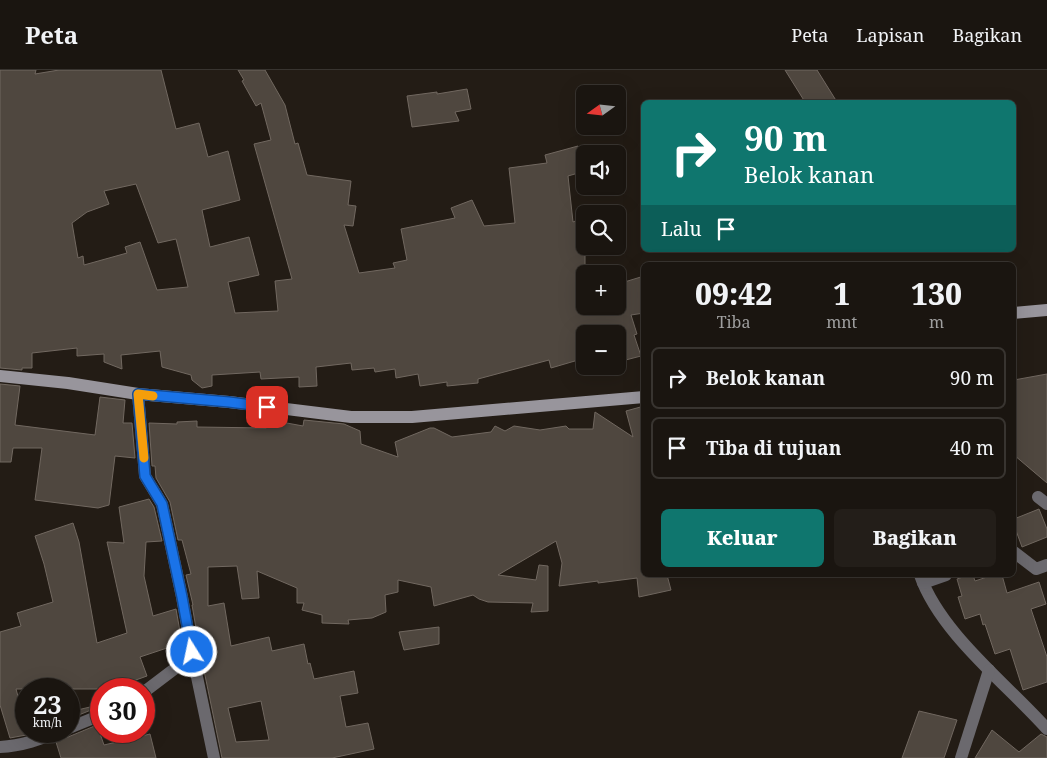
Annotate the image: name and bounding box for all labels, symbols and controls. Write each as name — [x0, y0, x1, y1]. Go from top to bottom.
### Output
text: Peta — [25, 18, 78, 51]
text: Peta — [791, 23, 828, 47]
text: Lapisan — [856, 23, 924, 47]
text: Bagikan — [952, 23, 1022, 47]
north arrow — [576, 85, 626, 135]
map controls — [576, 85, 626, 375]
text: 90 m — [744, 114, 827, 161]
icon: right — [661, 120, 726, 185]
button: sound — [576, 145, 626, 195]
text: Belok kanan — [744, 159, 874, 189]
button: search — [576, 205, 626, 255]
icon: arrive — [712, 215, 740, 243]
text: Lalu — [661, 216, 702, 242]
button: + — [576, 265, 626, 315]
text: 09:42 — [695, 273, 772, 314]
text: 1 — [833, 273, 850, 314]
text: 130 — [911, 273, 962, 314]
text: Tiba — [717, 311, 750, 333]
text: mnt — [826, 311, 857, 333]
text: m — [929, 311, 944, 333]
button: − — [576, 325, 626, 375]
icon: right — [663, 364, 691, 392]
text: Belok kanan — [706, 365, 825, 391]
text: 90 m — [950, 365, 994, 391]
pin — [246, 386, 288, 428]
icon: arrive — [253, 393, 281, 421]
icon: arrive — [663, 434, 691, 462]
text: Tiba di tujuan — [706, 435, 841, 461]
text: 40 m — [950, 435, 994, 461]
button: Keluar — [661, 509, 824, 567]
button: Bagikan — [834, 509, 996, 567]
position arrow — [165, 625, 217, 677]
speed limit sign: 30 — [90, 678, 155, 743]
text: 23 — [33, 687, 62, 721]
text: km/h — [33, 714, 62, 731]

